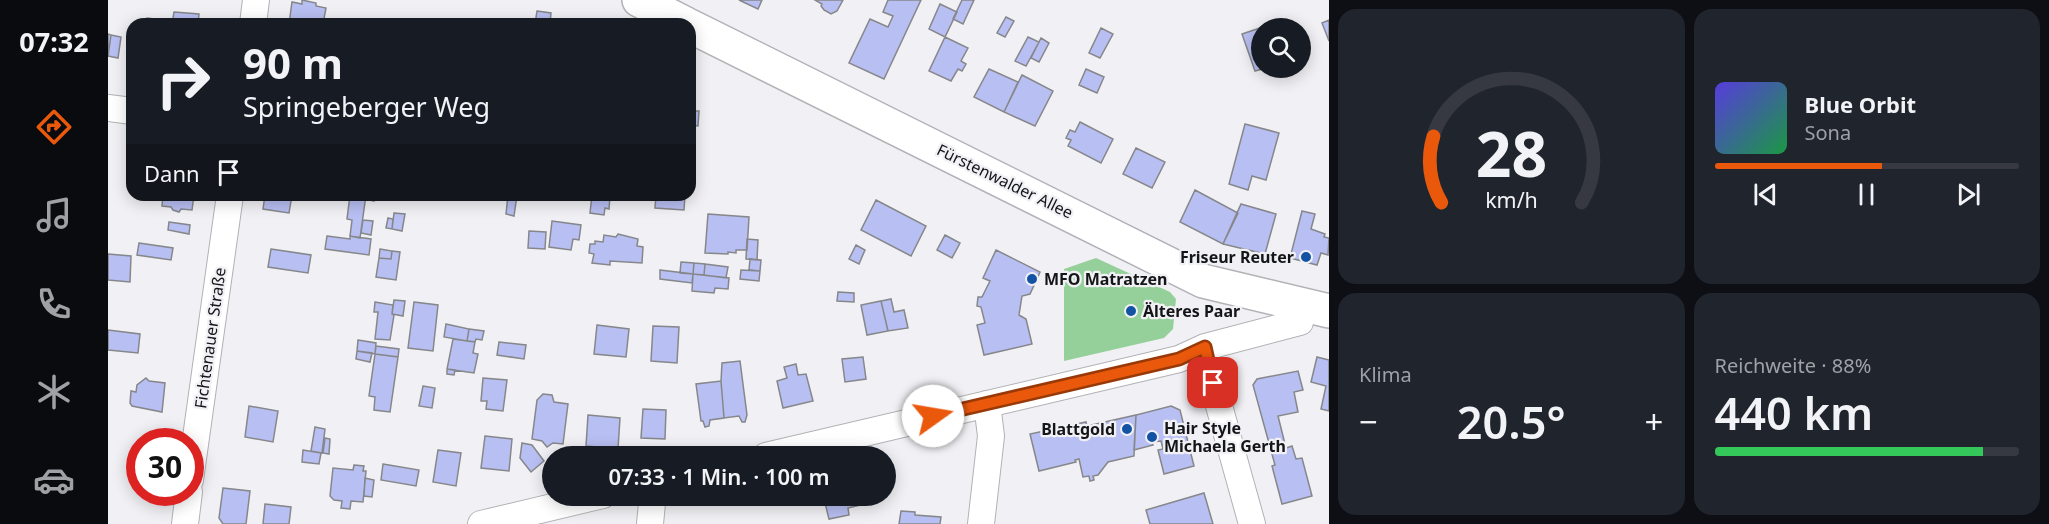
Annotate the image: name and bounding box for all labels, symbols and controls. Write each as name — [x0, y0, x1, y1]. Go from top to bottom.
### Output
map controls — [1251, 18, 1311, 78]
button: search — [1251, 18, 1311, 78]
text: 07:32 — [19, 23, 89, 60]
text: 90 m — [243, 34, 343, 91]
icon: right — [144, 42, 222, 120]
text: Springeberger Weg — [243, 88, 490, 125]
text: Blue Orbit — [1805, 89, 1916, 119]
icon: directions — [33, 106, 75, 148]
text: 28 — [1476, 111, 1547, 196]
text: Sona — [1805, 119, 1851, 146]
street label: Fürstenwalder Allee — [933, 138, 1077, 224]
icon: arrive — [212, 156, 245, 189]
text: Dann — [144, 158, 200, 188]
icon: previous — [1749, 178, 1782, 211]
icon: pause — [1850, 178, 1883, 211]
icon: next — [1952, 178, 1985, 211]
text: km/h — [1485, 186, 1538, 215]
icon: music — [33, 194, 75, 236]
place label: Friseur Reuter — [1180, 246, 1294, 268]
marker: Friseur Reuter — [1299, 250, 1313, 264]
street label: Fichtenauer Straße — [189, 266, 231, 410]
place label: MFO Matratzen — [1044, 268, 1168, 290]
marker: MFO Matratzen — [1025, 272, 1039, 286]
icon: phone — [33, 283, 75, 325]
place label: Älteres Paar — [1143, 300, 1240, 322]
marker: Älteres Paar — [1124, 304, 1138, 318]
text: Reichweite · 88% — [1715, 352, 1871, 379]
pin — [1187, 357, 1238, 408]
text: Klima — [1359, 361, 1412, 388]
icon: arrive — [1196, 366, 1229, 399]
icon: climate — [33, 371, 75, 413]
text: 440 km — [1715, 382, 1873, 443]
position arrow — [901, 384, 965, 448]
text: 20.5° — [1457, 391, 1566, 452]
text: − — [1359, 399, 1378, 444]
text: + — [1645, 399, 1664, 444]
place label: Hair Style Michaela Gerth — [1164, 417, 1286, 457]
place label: Blattgold — [1041, 418, 1115, 440]
marker: Blattgold — [1120, 422, 1134, 436]
speed limit sign: 30 — [126, 428, 204, 506]
marker: Hair Style Michaela Gerth — [1145, 430, 1159, 444]
icon: car — [33, 459, 75, 501]
text: 07:33 · 1 Min. · 100 m — [608, 461, 830, 491]

